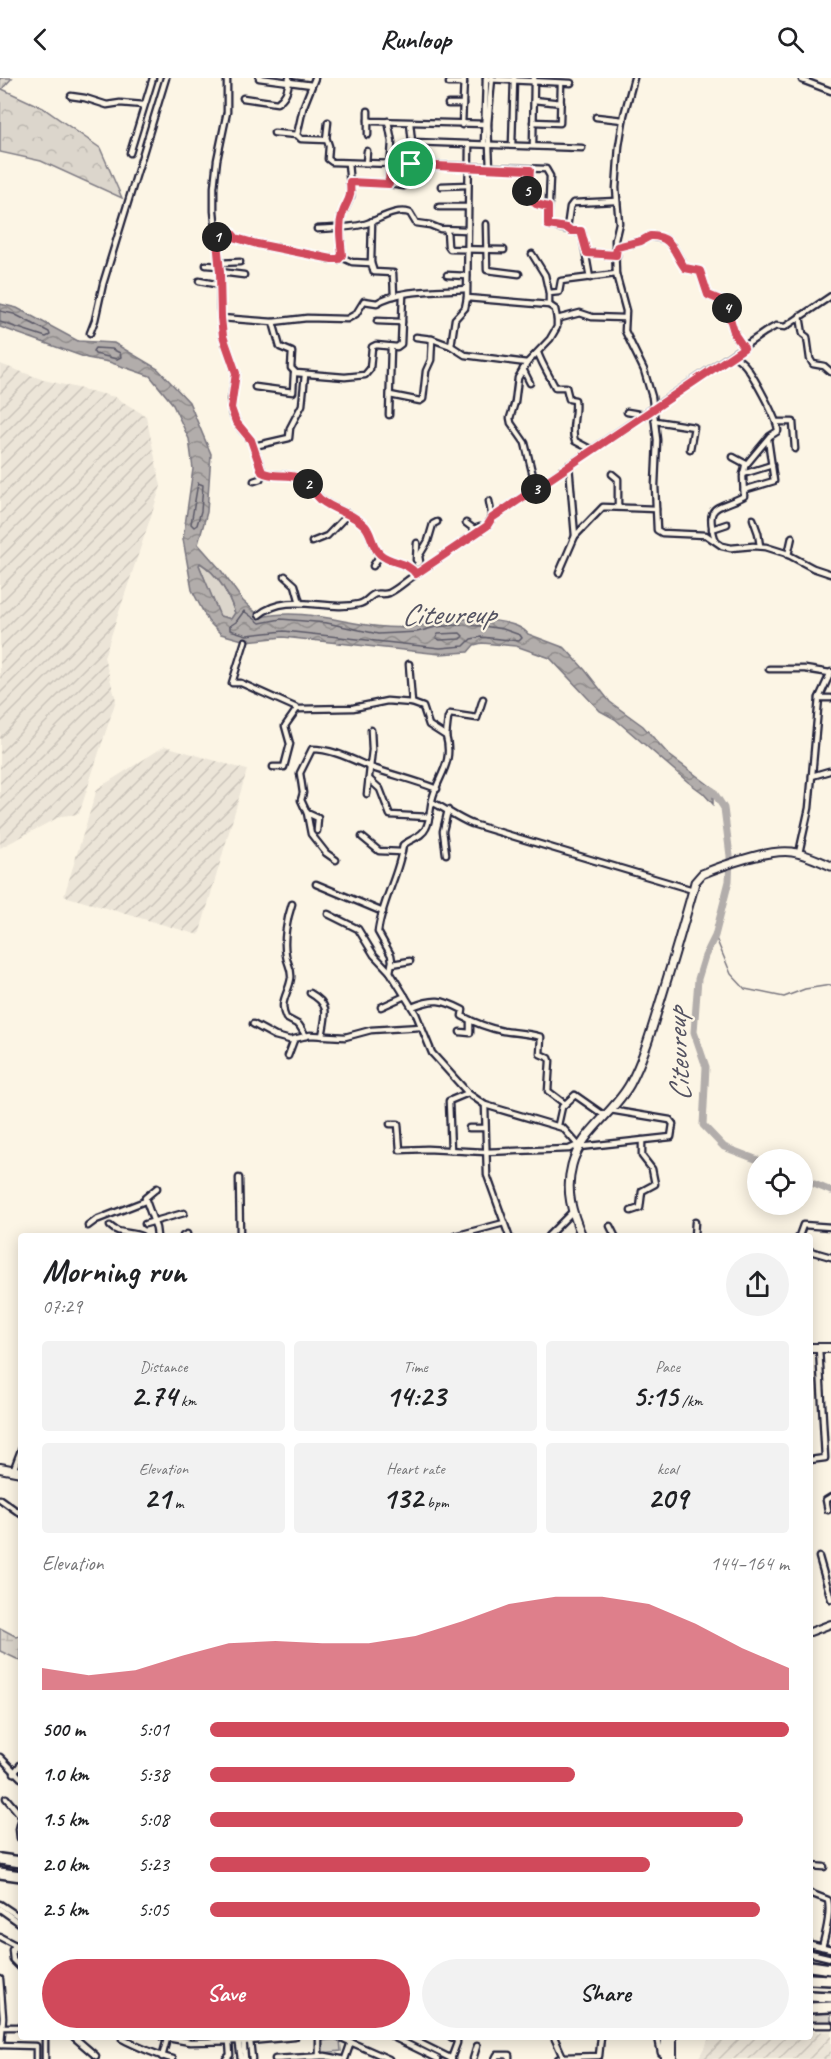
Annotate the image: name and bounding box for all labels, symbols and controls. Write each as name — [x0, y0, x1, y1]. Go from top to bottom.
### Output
text: Runloop — [380, 22, 451, 56]
icon: back — [24, 23, 57, 56]
icon: search — [774, 23, 807, 56]
pin — [385, 138, 436, 189]
icon: arrive — [394, 147, 427, 180]
pin: 5 — [512, 176, 542, 206]
text: 5 — [524, 181, 530, 201]
pin: 1 — [202, 222, 232, 252]
text: 1 — [213, 227, 221, 247]
pin: 4 — [712, 293, 742, 323]
text: 4 — [723, 298, 731, 318]
pin: 2 — [293, 469, 323, 499]
text: 2 — [304, 474, 312, 494]
pin: 3 — [521, 474, 551, 504]
text: 3 — [532, 479, 540, 499]
water label: Citeureup — [401, 594, 499, 634]
water label: Citeureup — [656, 1004, 699, 1103]
map controls — [747, 1149, 813, 1215]
button: locate — [747, 1149, 813, 1215]
text: Morning run — [42, 1250, 186, 1292]
button: share — [726, 1253, 789, 1316]
text: 07:29 — [42, 1294, 82, 1319]
text: Distance — [140, 1357, 187, 1377]
text: Time — [403, 1357, 428, 1377]
text: Pace — [655, 1357, 680, 1377]
text: 2.74 — [131, 1377, 177, 1415]
text: 14:23 — [386, 1377, 445, 1415]
text: 5:15 — [632, 1377, 678, 1415]
text: km — [177, 1391, 196, 1411]
text: /km — [678, 1391, 703, 1411]
text: Elevation — [139, 1459, 188, 1479]
text: Heart rate — [386, 1459, 445, 1479]
text: kcal — [657, 1459, 678, 1479]
text: 21 — [144, 1479, 171, 1517]
text: 132 — [382, 1479, 423, 1517]
text: 209 — [647, 1479, 688, 1517]
text: m — [171, 1493, 183, 1513]
text: bpm — [423, 1493, 449, 1513]
text: Elevation — [42, 1551, 104, 1576]
text: 144–164 m — [710, 1551, 789, 1576]
text: 500 m — [42, 1717, 85, 1742]
text: 5:01 — [138, 1717, 169, 1742]
text: 1.0 km — [42, 1762, 89, 1787]
text: 5:38 — [138, 1762, 169, 1787]
text: 1.5 km — [42, 1807, 88, 1832]
text: 5:08 — [138, 1807, 169, 1832]
text: 2.0 km — [42, 1852, 89, 1877]
text: 5:23 — [138, 1852, 169, 1877]
text: 2.5 km — [42, 1897, 88, 1922]
text: 5:05 — [138, 1897, 169, 1922]
button: Save — [42, 1959, 410, 2028]
button: Share — [422, 1959, 789, 2028]

